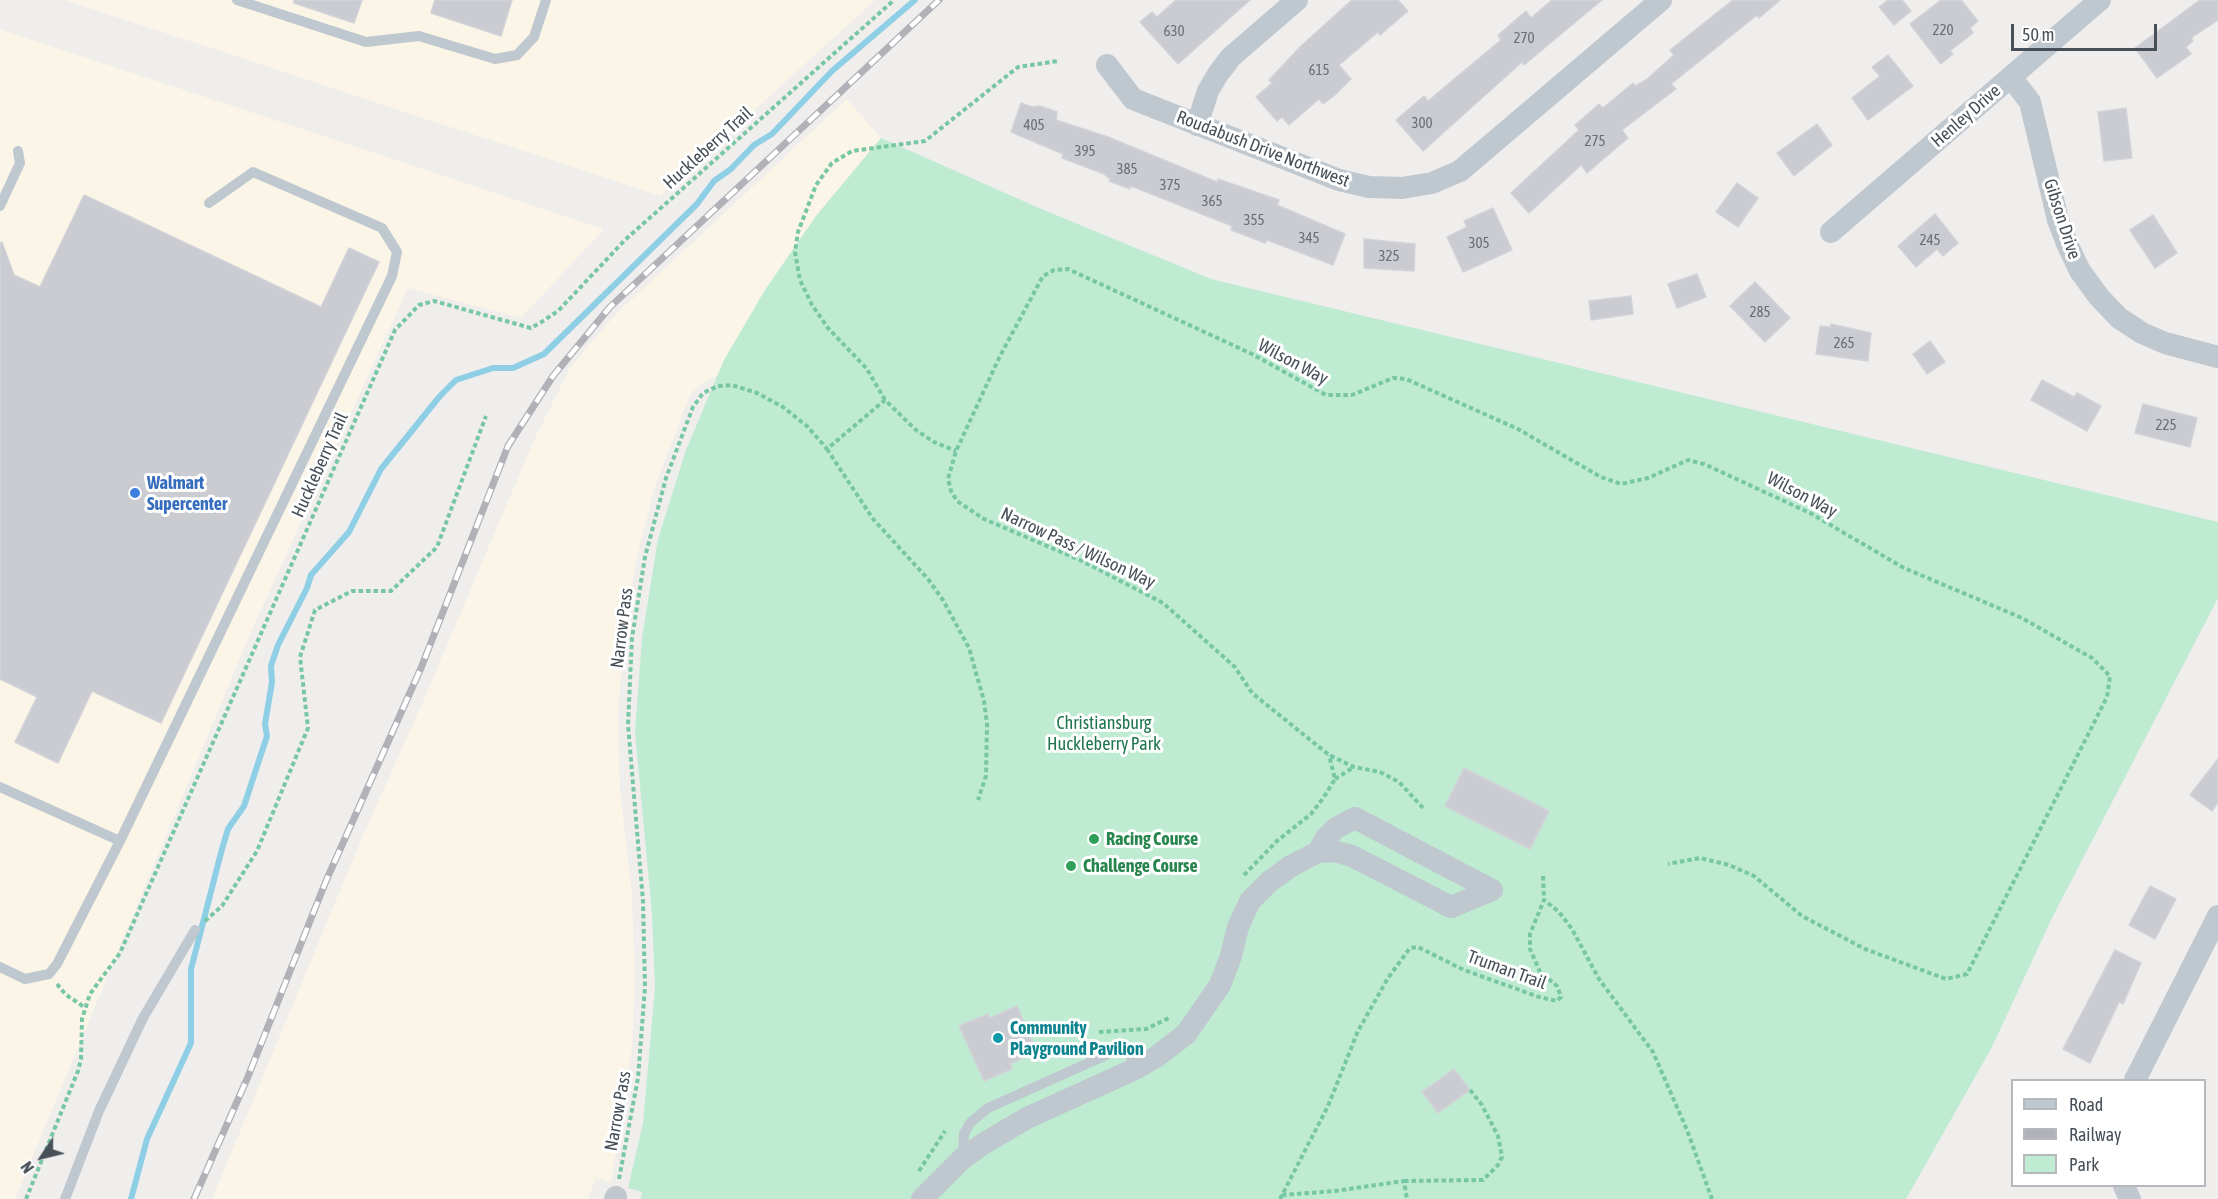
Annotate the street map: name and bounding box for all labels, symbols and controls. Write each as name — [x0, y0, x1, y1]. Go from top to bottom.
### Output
scale bar — [2014, 12, 2160, 50]
house number: 220 — [1932, 21, 1954, 39]
house number: 630 — [1163, 22, 1185, 40]
text: 50 m — [2022, 24, 2054, 45]
house number: 270 — [1513, 29, 1535, 47]
house number: 615 — [1308, 61, 1330, 79]
street label: Henley Drive — [1927, 80, 2005, 152]
street label: Huckleberry Trail — [659, 102, 757, 194]
street label: Roudabush Drive Northwest — [1173, 106, 1353, 192]
house number: 300 — [1411, 114, 1433, 132]
house number: 405 — [1023, 116, 1045, 134]
house number: 275 — [1584, 132, 1606, 150]
house number: 395 — [1074, 142, 1096, 160]
house number: 385 — [1116, 160, 1138, 178]
house number: 375 — [1159, 176, 1181, 194]
street label: Gibson Drive — [2039, 176, 2085, 262]
house number: 365 — [1201, 192, 1223, 210]
house number: 355 — [1243, 211, 1265, 229]
house number: 345 — [1298, 229, 1320, 247]
house number: 245 — [1919, 231, 1941, 249]
house number: 305 — [1468, 234, 1490, 252]
house number: 325 — [1378, 247, 1400, 265]
house number: 285 — [1749, 303, 1771, 321]
house number: 265 — [1833, 334, 1855, 352]
street label: Wilson Way — [1254, 335, 1332, 389]
street label: Huckleberry Trail — [287, 409, 353, 521]
house number: 225 — [2155, 416, 2177, 434]
street label: Wilson Way — [1763, 468, 1841, 522]
place label: Walmart Supercenter — [147, 472, 227, 514]
marker: Walmart Supercenter — [128, 486, 142, 500]
street label: Narrow Pass / Wilson Way — [997, 503, 1159, 593]
street label: Narrow Pass — [606, 587, 638, 669]
park label: Christiansburg Huckleberry Park — [1047, 712, 1161, 754]
place label: Racing Course — [1106, 828, 1198, 850]
marker: Racing Course — [1087, 832, 1101, 846]
place label: Challenge Course — [1083, 855, 1198, 877]
marker: Challenge Course — [1064, 859, 1078, 873]
street label: Truman Trail — [1465, 946, 1549, 994]
place label: Community Playground Pavilion — [1010, 1017, 1144, 1060]
marker: Community Playground Pavilion — [991, 1031, 1005, 1045]
street label: Narrow Pass — [600, 1069, 636, 1153]
legend — [2011, 1079, 2206, 1187]
text: Road — [2069, 1094, 2103, 1115]
text: Railway — [2069, 1124, 2121, 1145]
north arrow — [12, 1127, 72, 1187]
text: Park — [2069, 1154, 2099, 1175]
text: N — [17, 1158, 37, 1176]

